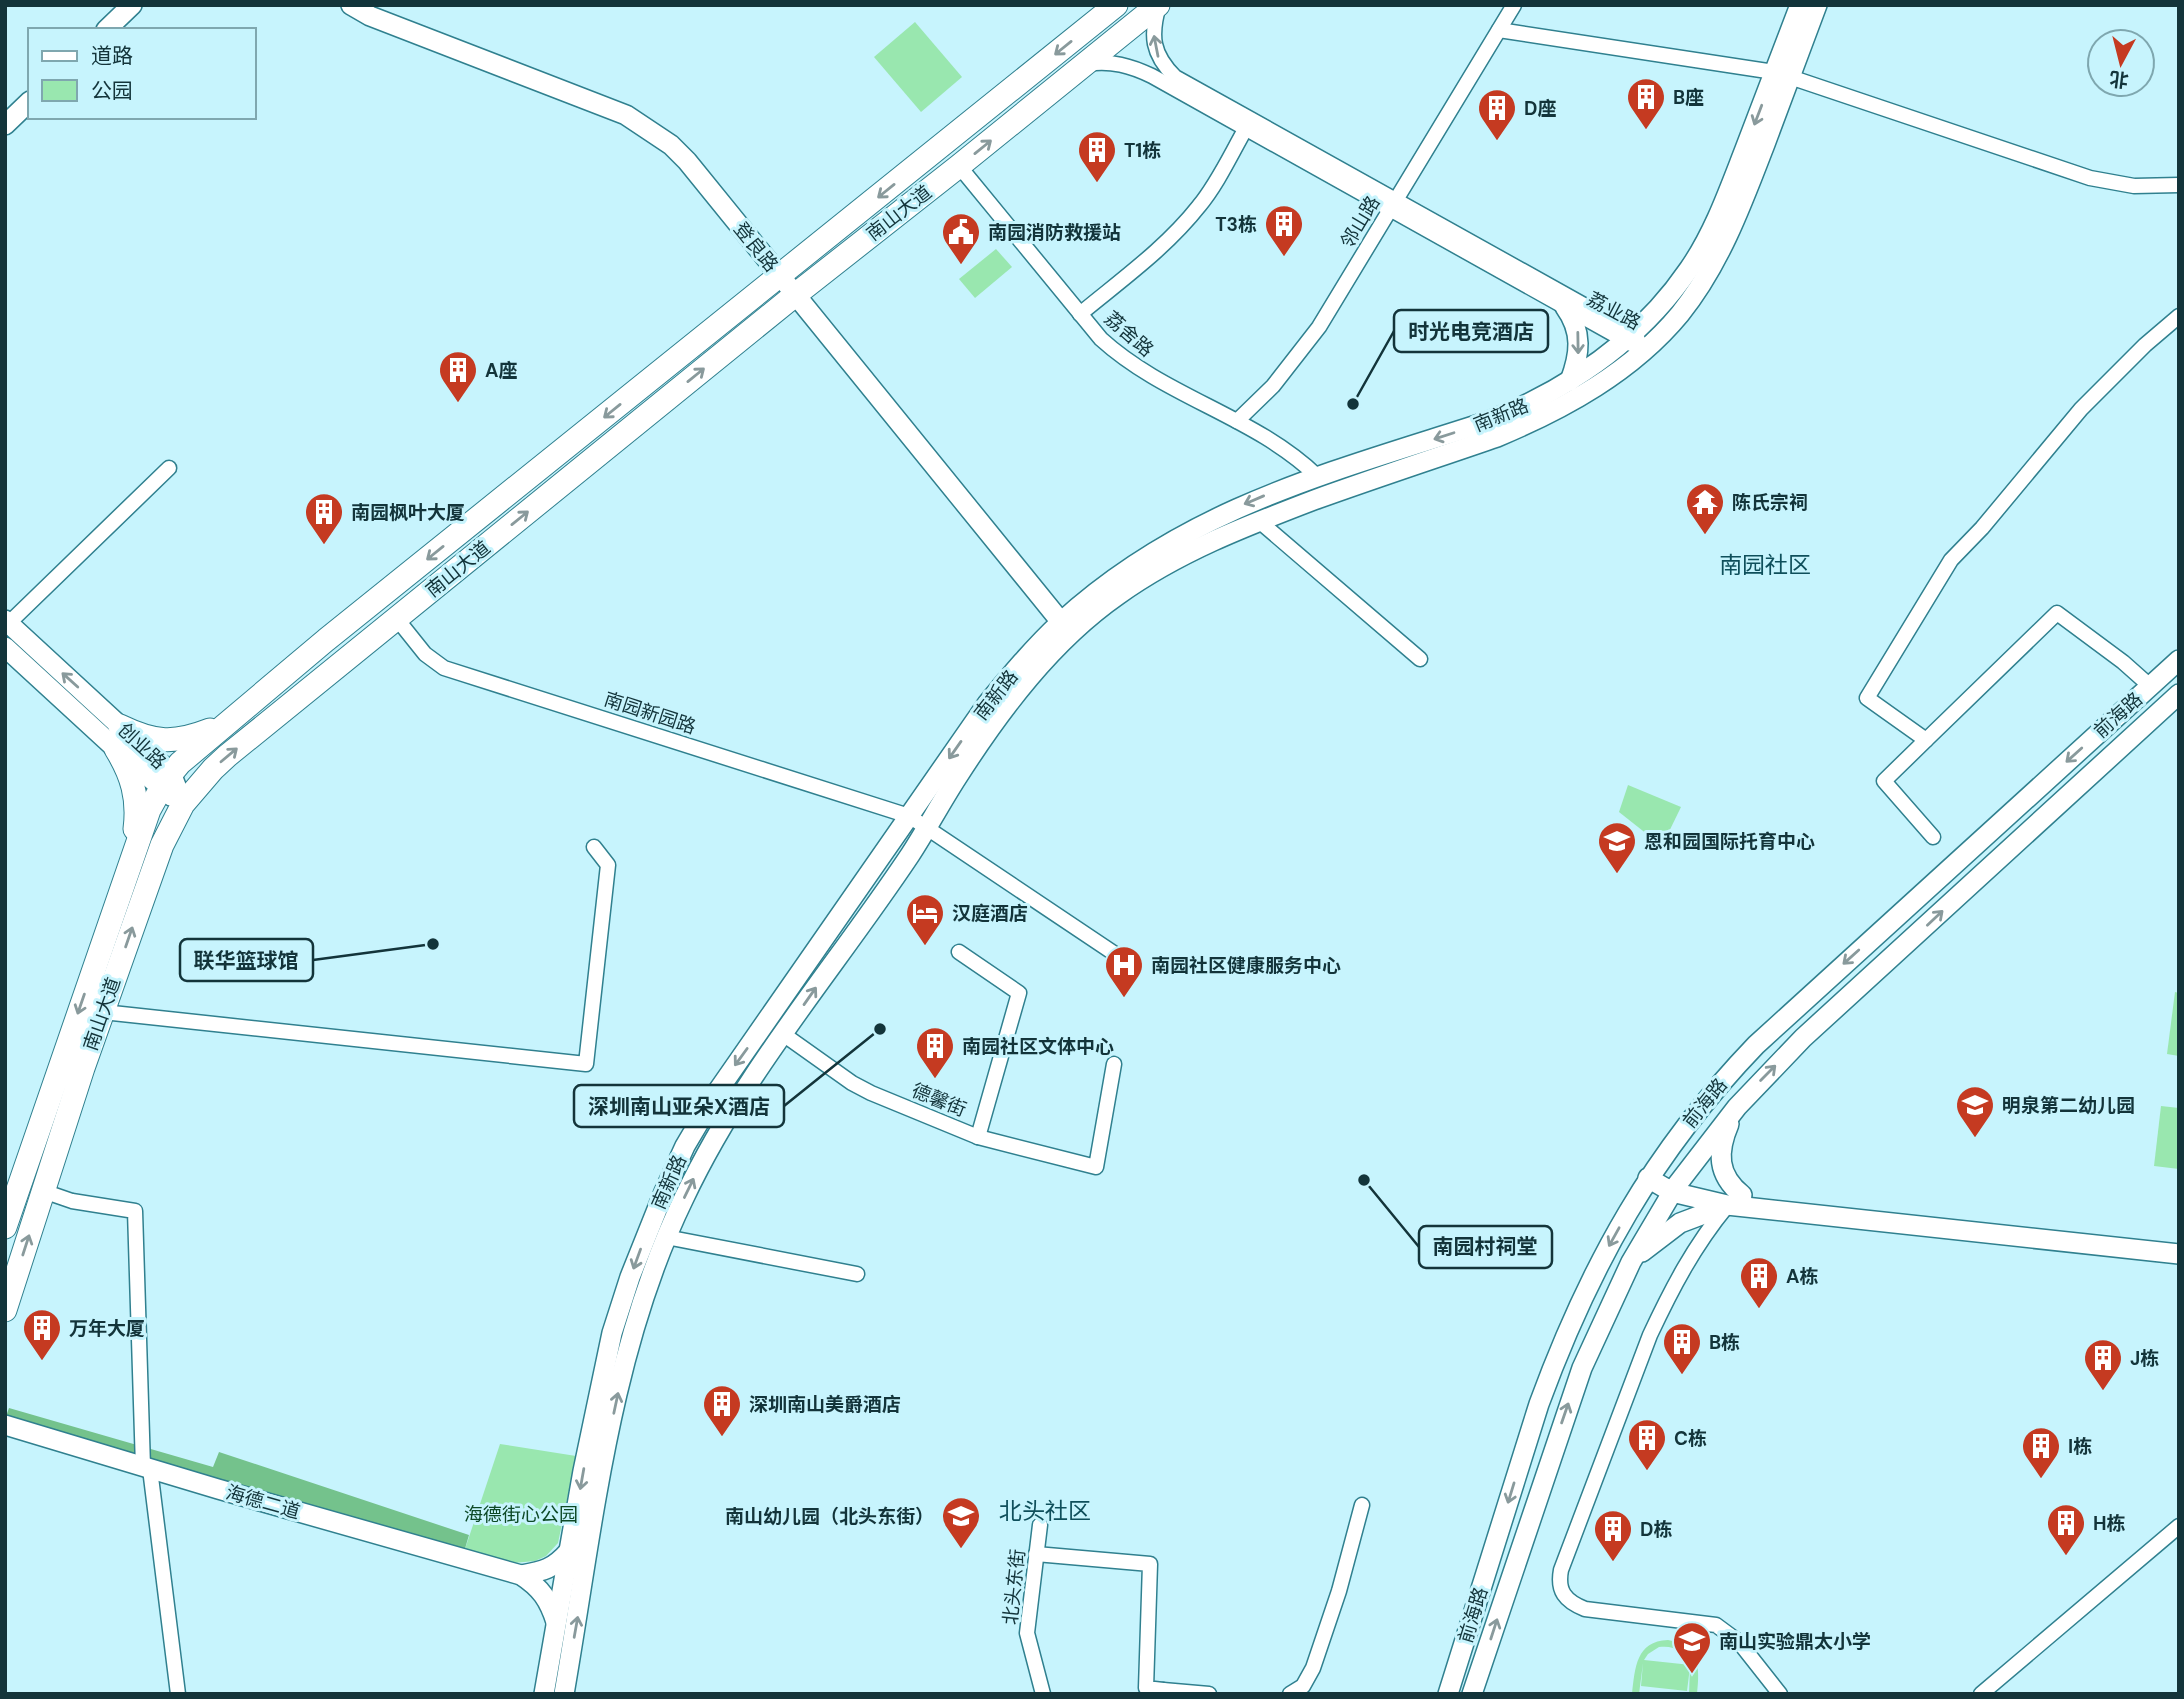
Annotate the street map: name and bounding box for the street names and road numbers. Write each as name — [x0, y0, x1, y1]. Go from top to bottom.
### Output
street label: 南山大道 — [861, 180, 937, 246]
street label: 邻山路 — [1335, 191, 1385, 253]
street label: 登良路 — [728, 217, 784, 277]
street label: 荔业路 — [1583, 287, 1645, 335]
street label: 荔舍路 — [1099, 306, 1159, 362]
street label: 南新路 — [1470, 393, 1532, 437]
street label: 南山大道 — [421, 535, 495, 603]
street label: 南新路 — [969, 665, 1023, 725]
street label: 南园新园路 — [601, 686, 699, 740]
street label: 前海路 — [2088, 687, 2148, 743]
street label: 创业路 — [113, 717, 171, 775]
street label: 南山大道 — [78, 974, 126, 1054]
street label: 前海路 — [1677, 1073, 1733, 1133]
street label: 德馨街 — [908, 1078, 970, 1122]
street label: 南新路 — [646, 1151, 692, 1213]
street label: 海德二道 — [223, 1480, 303, 1524]
street label: 北头东街 — [998, 1548, 1030, 1626]
street label: 前海路 — [1453, 1584, 1493, 1646]

